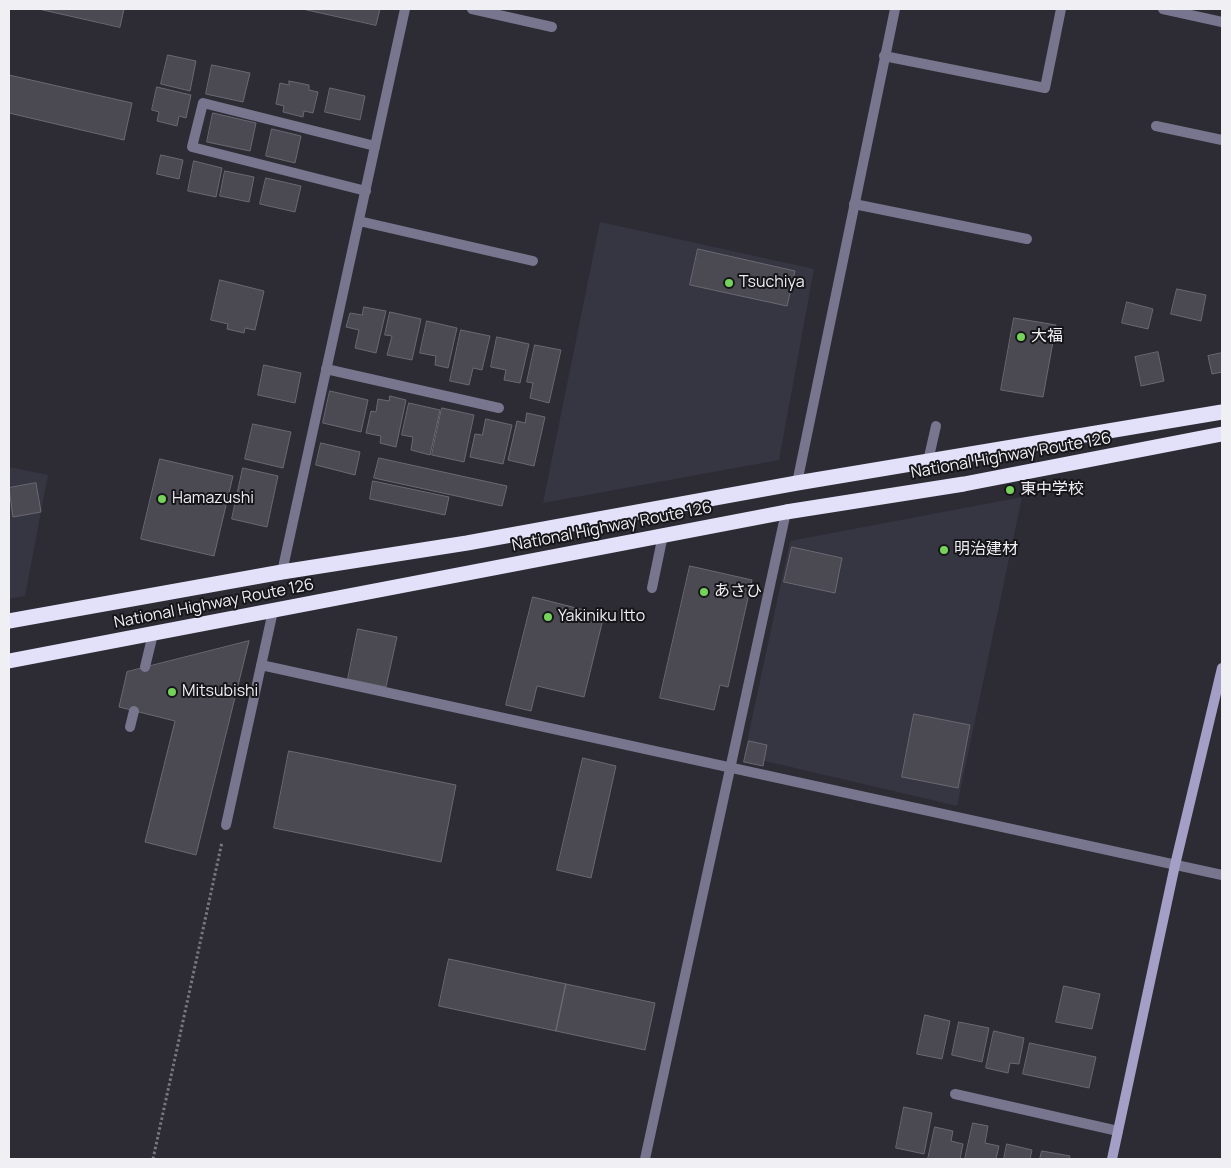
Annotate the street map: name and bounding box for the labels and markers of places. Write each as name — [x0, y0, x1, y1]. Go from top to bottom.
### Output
place label: Tsuchiya — [739, 273, 805, 293]
marker: Tsuchiya — [723, 277, 735, 289]
place label: 大福 — [1031, 327, 1063, 347]
marker: 大福 — [1015, 331, 1027, 343]
place label: 東中学校 — [1020, 480, 1084, 500]
marker: 東中学校 — [1004, 484, 1016, 496]
place label: Hamazushi — [172, 489, 254, 509]
marker: Hamazushi — [156, 493, 168, 505]
place label: 明治建材 — [954, 540, 1018, 560]
marker: 明治建材 — [938, 544, 950, 556]
place label: あさひ — [714, 582, 762, 602]
marker: あさひ — [698, 586, 710, 598]
place label: Yakiniku Itto — [558, 607, 645, 627]
marker: Yakiniku Itto — [542, 611, 554, 623]
place label: Mitsubishi — [182, 682, 258, 702]
marker: Mitsubishi — [166, 686, 178, 698]

